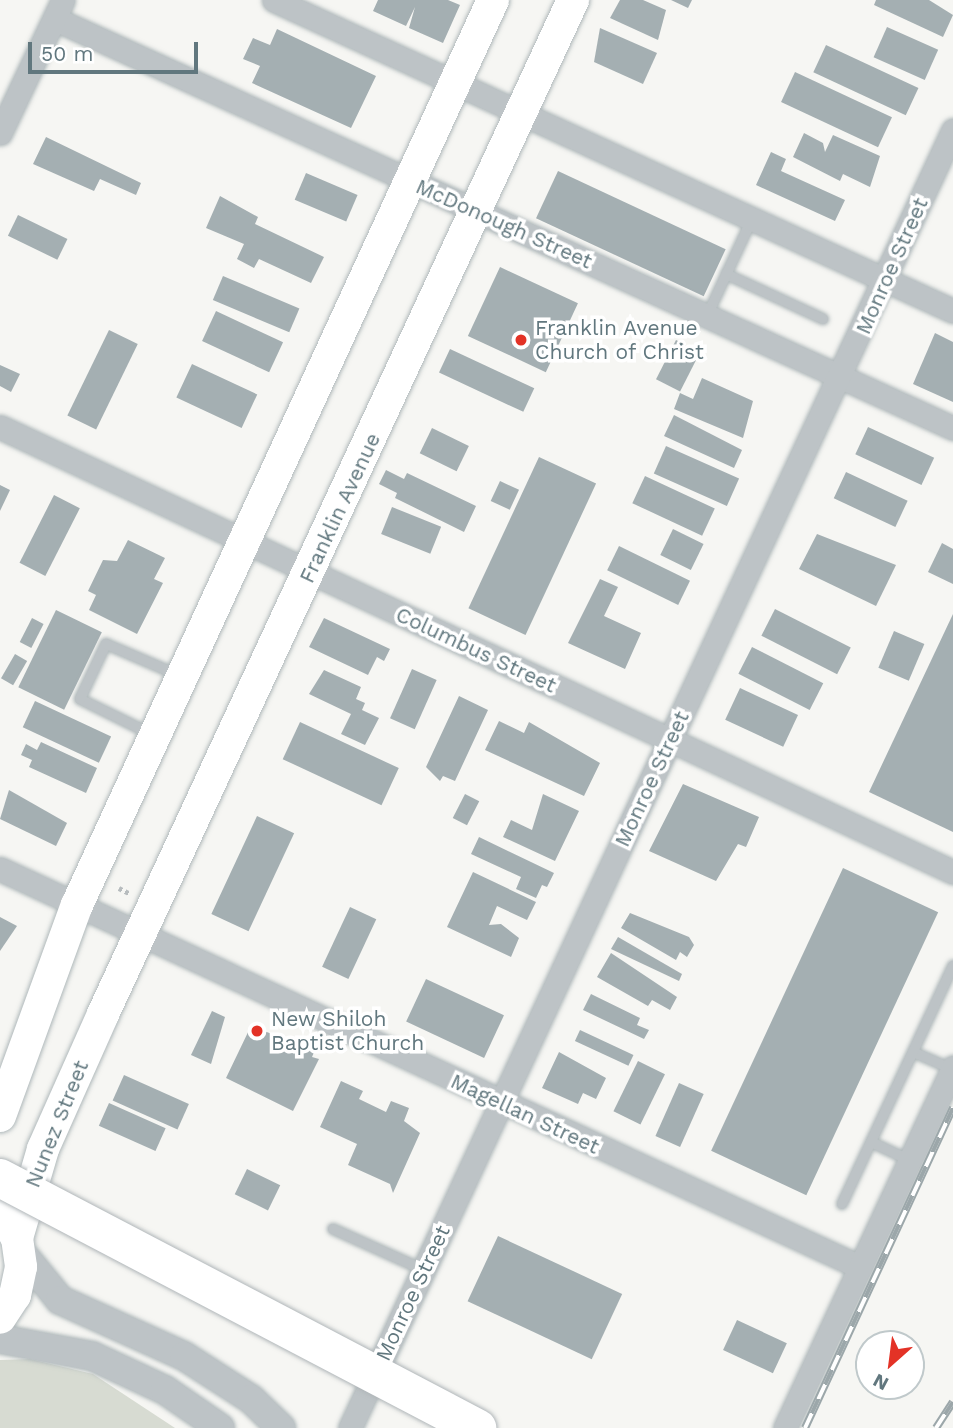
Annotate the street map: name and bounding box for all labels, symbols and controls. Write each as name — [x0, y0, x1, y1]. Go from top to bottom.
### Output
scale bar — [32, 28, 201, 72]
text: 50 m — [41, 41, 93, 66]
street label: McDonough Street — [412, 174, 596, 274]
street label: Monroe Street — [851, 194, 933, 338]
place label: Franklin Avenue Church of Christ — [535, 315, 705, 365]
marker: Franklin Avenue Church of Christ — [513, 332, 529, 348]
street label: Franklin Avenue — [294, 429, 386, 587]
street label: Columbus Street — [392, 602, 560, 698]
street label: Monroe Street — [610, 707, 694, 851]
place label: New Shiloh Baptist Church — [271, 1006, 424, 1056]
marker: New Shiloh Baptist Church — [249, 1023, 265, 1039]
street label: Nunez Street — [20, 1057, 94, 1191]
street label: Magellan Street — [447, 1069, 603, 1159]
street label: Monroe Street — [371, 1221, 455, 1365]
north arrow — [855, 1330, 925, 1400]
text: N — [869, 1369, 892, 1396]

